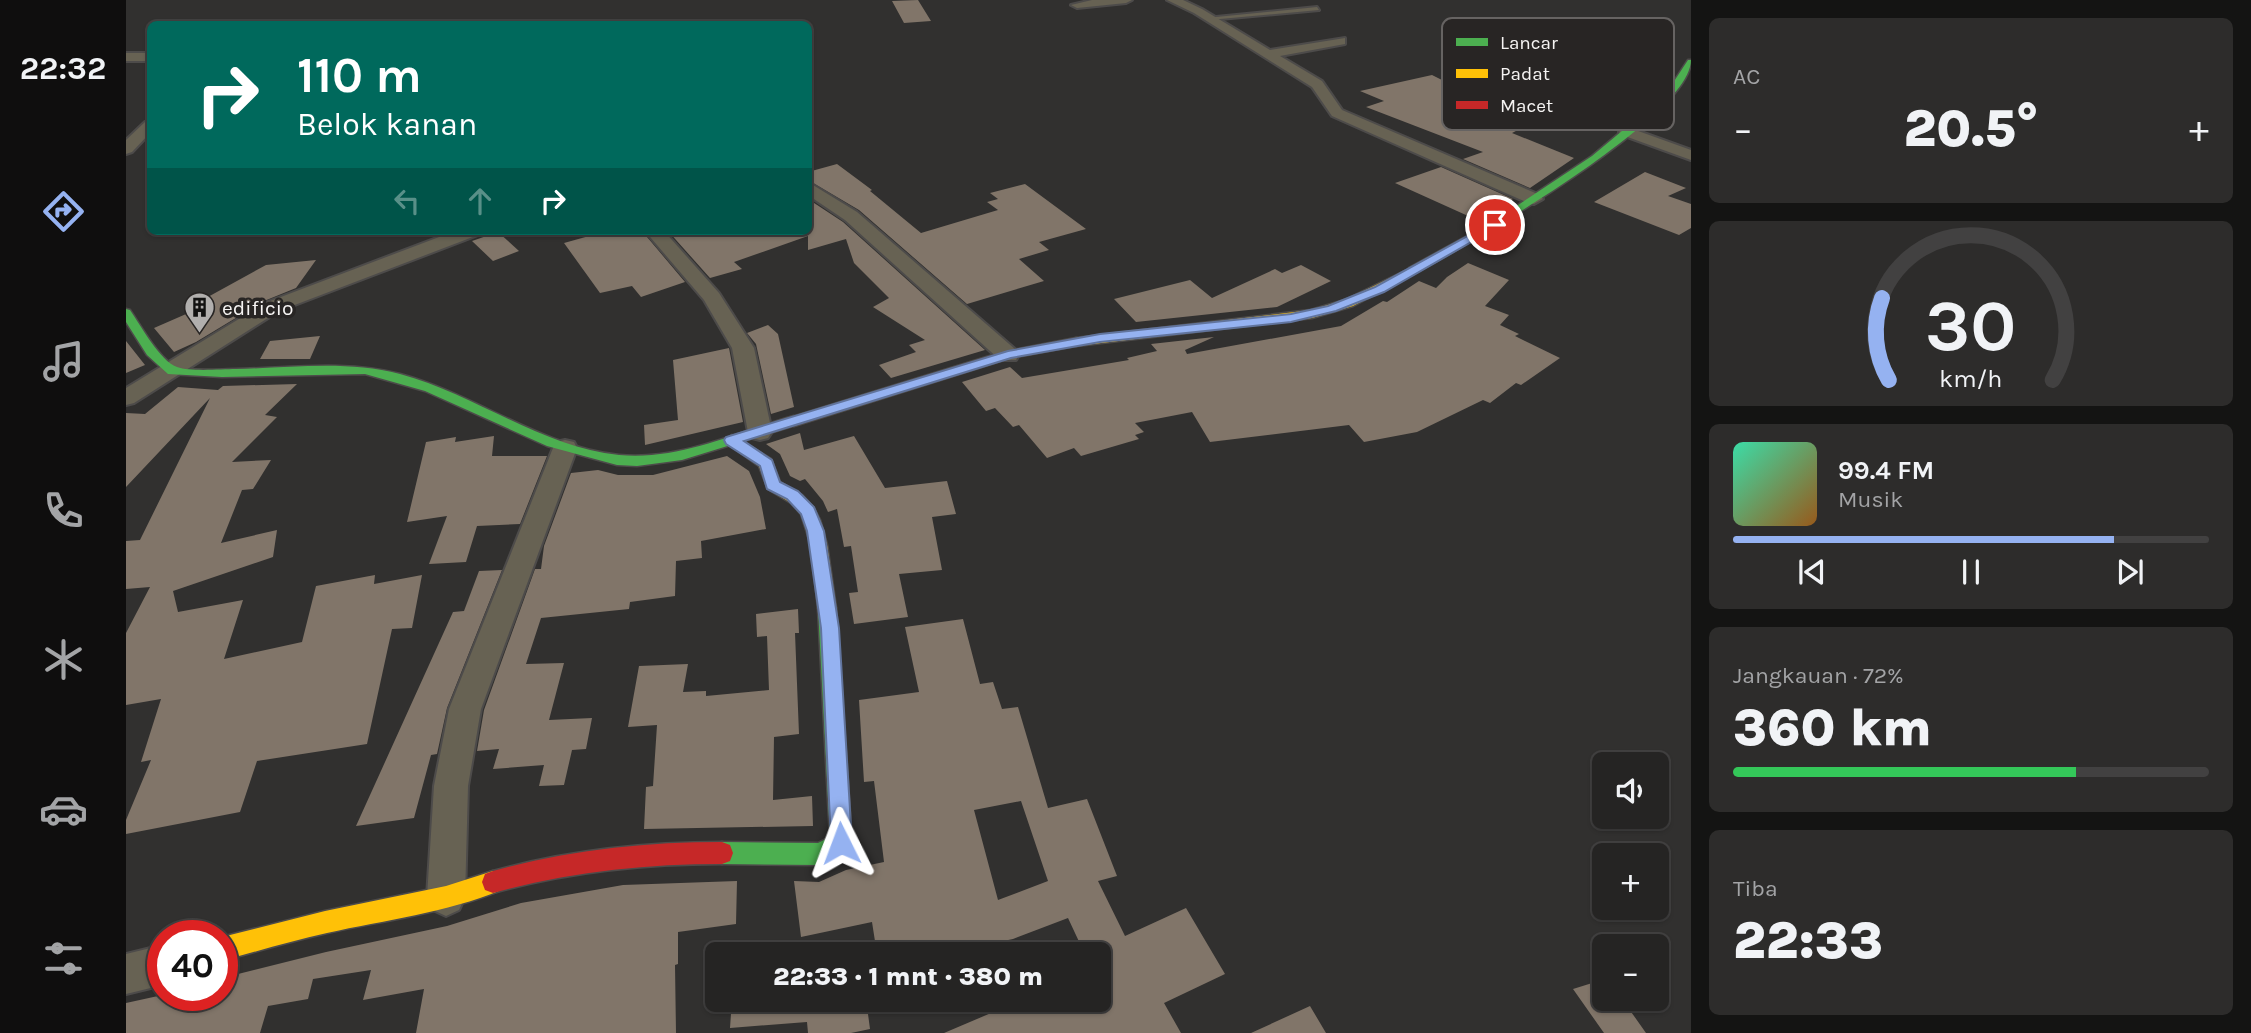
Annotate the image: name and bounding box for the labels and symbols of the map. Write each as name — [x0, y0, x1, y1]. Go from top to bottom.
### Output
legend — [1442, 18, 1674, 130]
text: Lancar — [1500, 32, 1558, 54]
text: Padat — [1500, 63, 1550, 85]
text: Macet — [1500, 95, 1553, 117]
pin — [1465, 195, 1525, 255]
building icon: edificio — [182, 291, 216, 335]
place label: edificio — [222, 296, 294, 320]
position arrow — [804, 806, 878, 880]
speed limit sign: 40 — [147, 920, 238, 1011]

